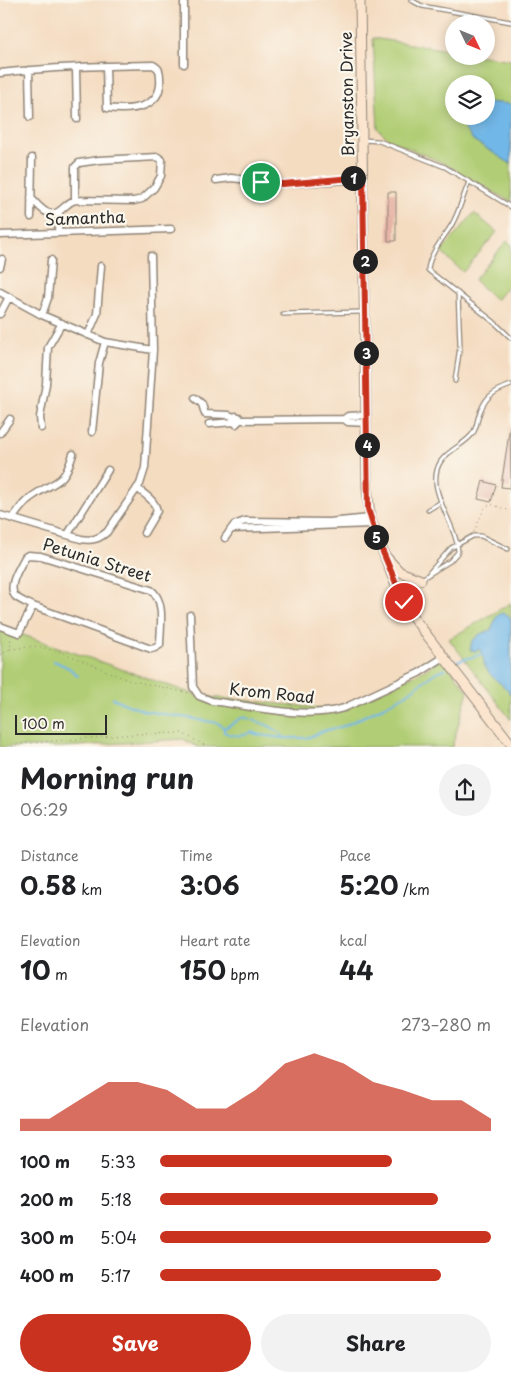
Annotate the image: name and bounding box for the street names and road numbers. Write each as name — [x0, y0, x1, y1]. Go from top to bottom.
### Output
street label: Bryanston Drive — [333, 31, 359, 157]
street label: Samantha — [45, 204, 125, 230]
street label: Petunia Street — [40, 531, 155, 587]
street label: Krom Road — [228, 676, 316, 708]

